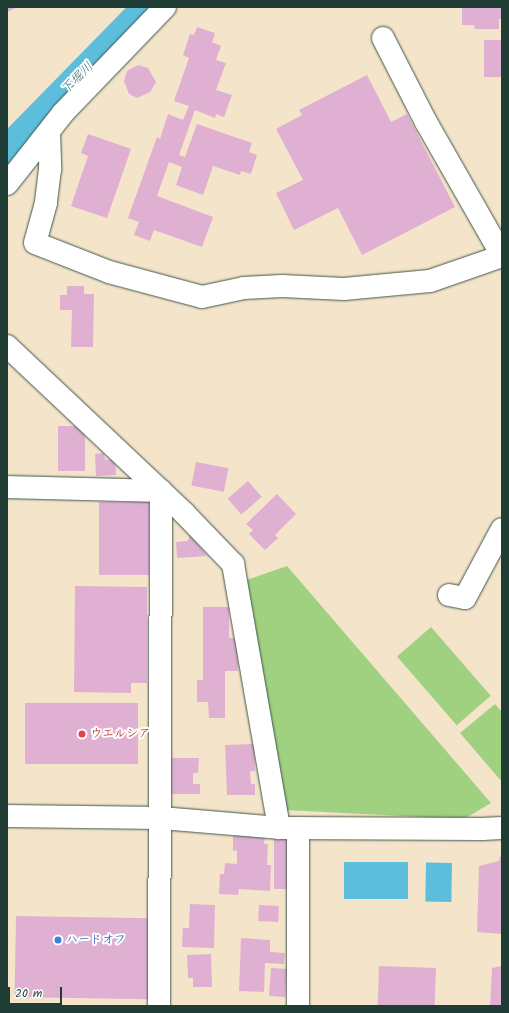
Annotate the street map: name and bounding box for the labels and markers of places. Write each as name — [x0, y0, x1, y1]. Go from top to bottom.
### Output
place label: ウエルシア — [90, 727, 150, 741]
marker: ウエルシア — [77, 729, 87, 739]
place label: ハードオフ — [66, 933, 126, 947]
marker: ハードオフ — [53, 935, 63, 945]

